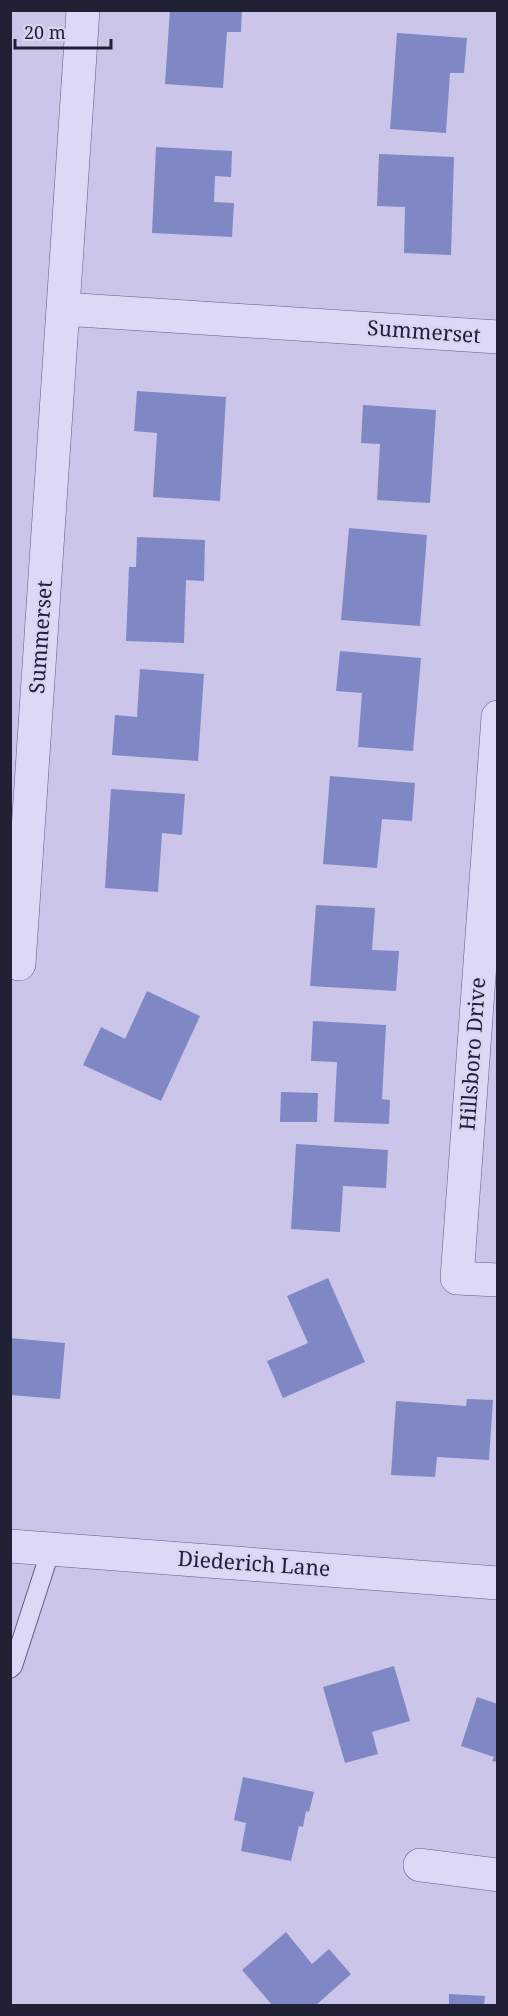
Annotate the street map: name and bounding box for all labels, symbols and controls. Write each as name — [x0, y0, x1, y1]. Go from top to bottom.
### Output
scale bar — [15, 12, 111, 50]
text: 20 m — [24, 20, 66, 44]
street label: Summerset — [366, 313, 482, 349]
street label: Summerset — [22, 579, 58, 695]
street label: Hillsboro Drive — [453, 976, 491, 1132]
street label: Diederich Lane — [177, 1544, 331, 1582]

